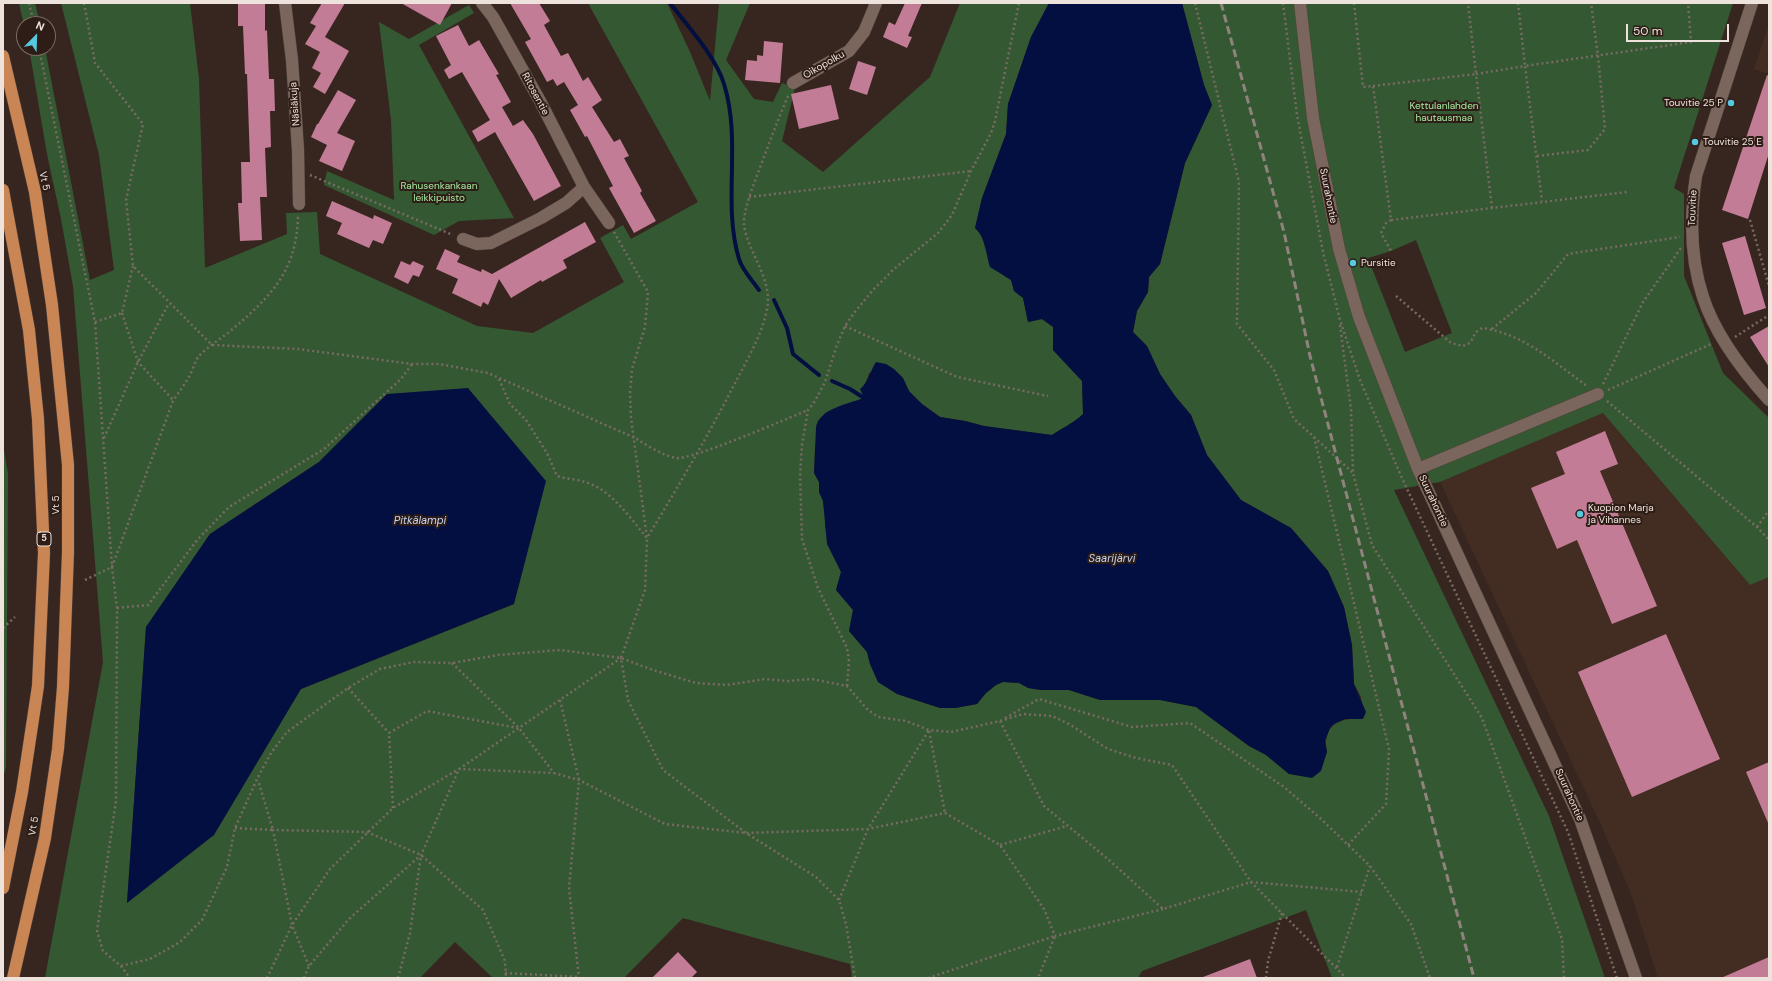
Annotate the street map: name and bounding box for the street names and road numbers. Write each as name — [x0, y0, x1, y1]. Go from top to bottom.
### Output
street label: Oikopolku — [801, 48, 847, 82]
street label: Ritosentie — [519, 71, 551, 117]
street label: Näsiäkuja — [287, 82, 303, 126]
street label: Suurahontie — [1317, 167, 1339, 225]
street label: Vt 5 — [36, 170, 52, 192]
street label: Touvitie — [1686, 190, 1700, 226]
street label: Suurahontie — [1416, 473, 1450, 529]
street label: Vt 5 — [50, 495, 62, 515]
road number: 5 — [37, 532, 51, 546]
street label: Suurahontie — [1552, 767, 1586, 823]
street label: Vt 5 — [27, 816, 41, 836]

